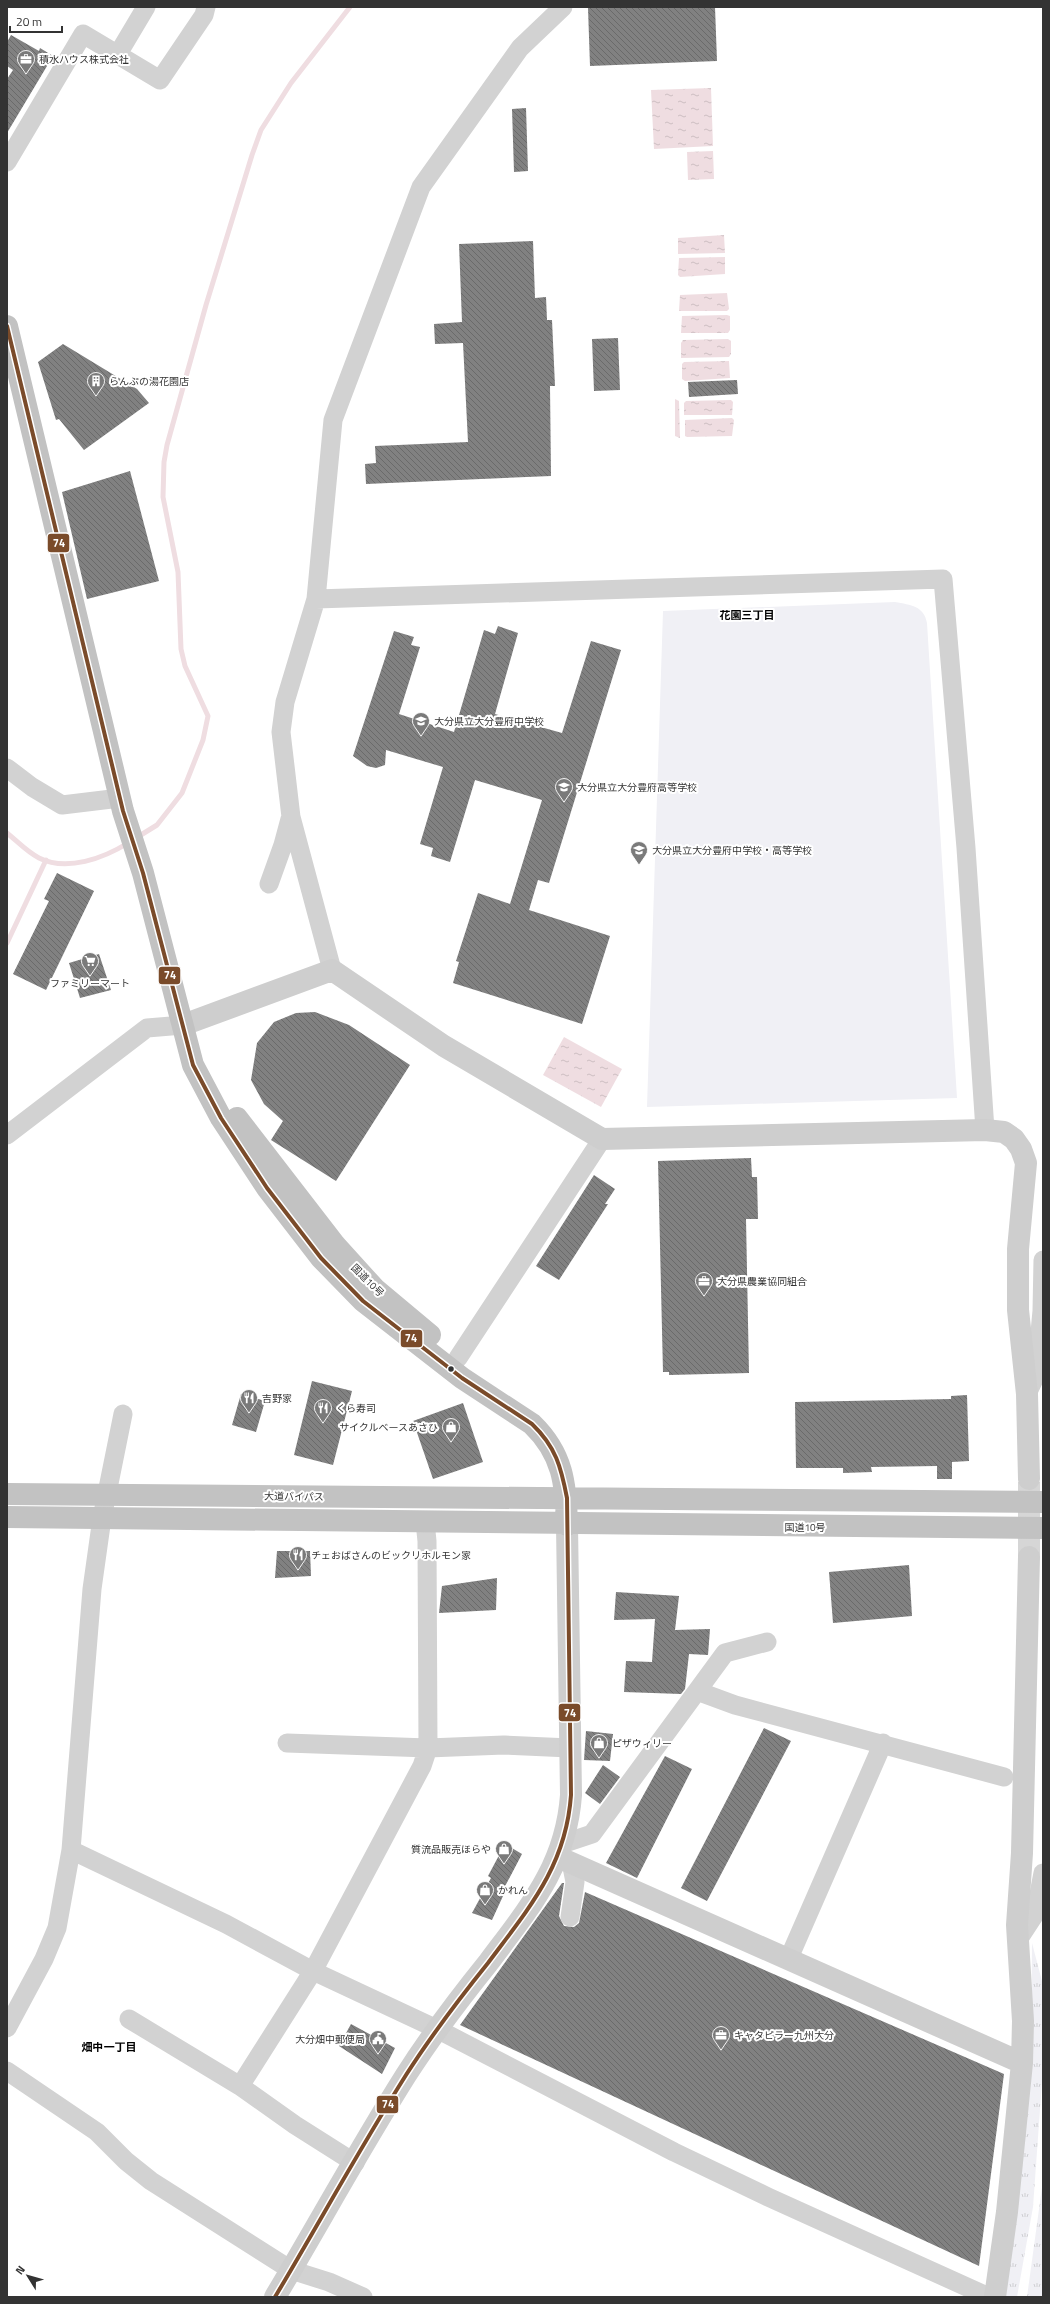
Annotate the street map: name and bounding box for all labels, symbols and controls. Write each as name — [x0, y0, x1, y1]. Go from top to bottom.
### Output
scale bar — [10, 8, 62, 34]
text: 20 m — [16, 12, 42, 31]
office icon: 積水ハウス株式会社 — [16, 49, 36, 74]
place label: 積水ハウス株式会社 — [39, 52, 129, 67]
building icon: らんぷの湯花園店 — [86, 371, 106, 396]
place label: らんぷの湯花園店 — [109, 374, 189, 389]
line badge: 74 — [47, 533, 70, 553]
text: 74 — [53, 535, 65, 551]
district label: 花園三丁目 — [720, 607, 775, 623]
school or university icon: 大分県立大分豊府中学校 — [411, 711, 431, 736]
place label: 大分県立大分豊府中学校 — [434, 714, 544, 729]
school or university icon: 大分県立大分豊府高等学校 — [554, 777, 574, 802]
place label: 大分県立大分豊府高等学校 — [577, 780, 697, 795]
school or university icon: 大分県立大分豊府中学校・高等学校 — [629, 840, 649, 865]
place label: 大分県立大分豊府中学校・高等学校 — [652, 843, 812, 858]
supermarket icon: ファミリーマート — [80, 951, 100, 976]
line badge: 74 — [158, 966, 181, 985]
text: 74 — [164, 967, 176, 983]
place label: ファミリーマート — [50, 976, 130, 991]
street label: 国道10号 — [348, 1260, 388, 1300]
office icon: 大分県農業協同組合 — [694, 1271, 714, 1296]
place label: 大分県農業協同組合 — [717, 1274, 807, 1289]
line badge: 74 — [400, 1329, 423, 1348]
text: 74 — [405, 1330, 417, 1346]
unlabelled marker — [446, 1364, 456, 1374]
restaurant icon: 吉野家 — [239, 1388, 259, 1413]
place label: 吉野家 — [262, 1391, 292, 1406]
restaurant icon: くら寿司 — [313, 1398, 333, 1423]
place label: くら寿司 — [336, 1401, 376, 1416]
shop icon: サイクルベースあさひ — [441, 1417, 461, 1442]
place label: サイクルベースあさひ — [339, 1420, 438, 1435]
street label: 大道バイパス — [264, 1488, 324, 1505]
street label: 国道10号 — [784, 1520, 826, 1535]
restaurant icon: チェおばさんのビックリホルモン家 — [288, 1545, 308, 1570]
place label: チェおばさんのビックリホルモン家 — [311, 1548, 471, 1563]
line badge: 74 — [558, 1703, 581, 1722]
text: 74 — [564, 1705, 576, 1721]
shop icon: ピザウィリー — [589, 1733, 609, 1758]
place label: ピザウィリー — [612, 1736, 672, 1751]
shop icon: 質流品販売ほらや — [494, 1839, 514, 1864]
place label: 質流品販売ほらや — [411, 1842, 491, 1857]
shop icon: かれん — [475, 1880, 495, 1905]
place label: かれん — [498, 1883, 528, 1898]
office icon: キャタピラー九州大分 — [711, 2025, 731, 2050]
place label: キャタピラー九州大分 — [734, 2028, 834, 2043]
public building icon: 大分畑中郵便局 — [368, 2029, 388, 2054]
place label: 大分畑中郵便局 — [295, 2032, 365, 2047]
district label: 畑中一丁目 — [82, 2039, 137, 2055]
line badge: 74 — [376, 2095, 399, 2114]
text: 74 — [382, 2096, 394, 2112]
north arrow — [8, 2256, 48, 2296]
text: N — [11, 2262, 29, 2278]

